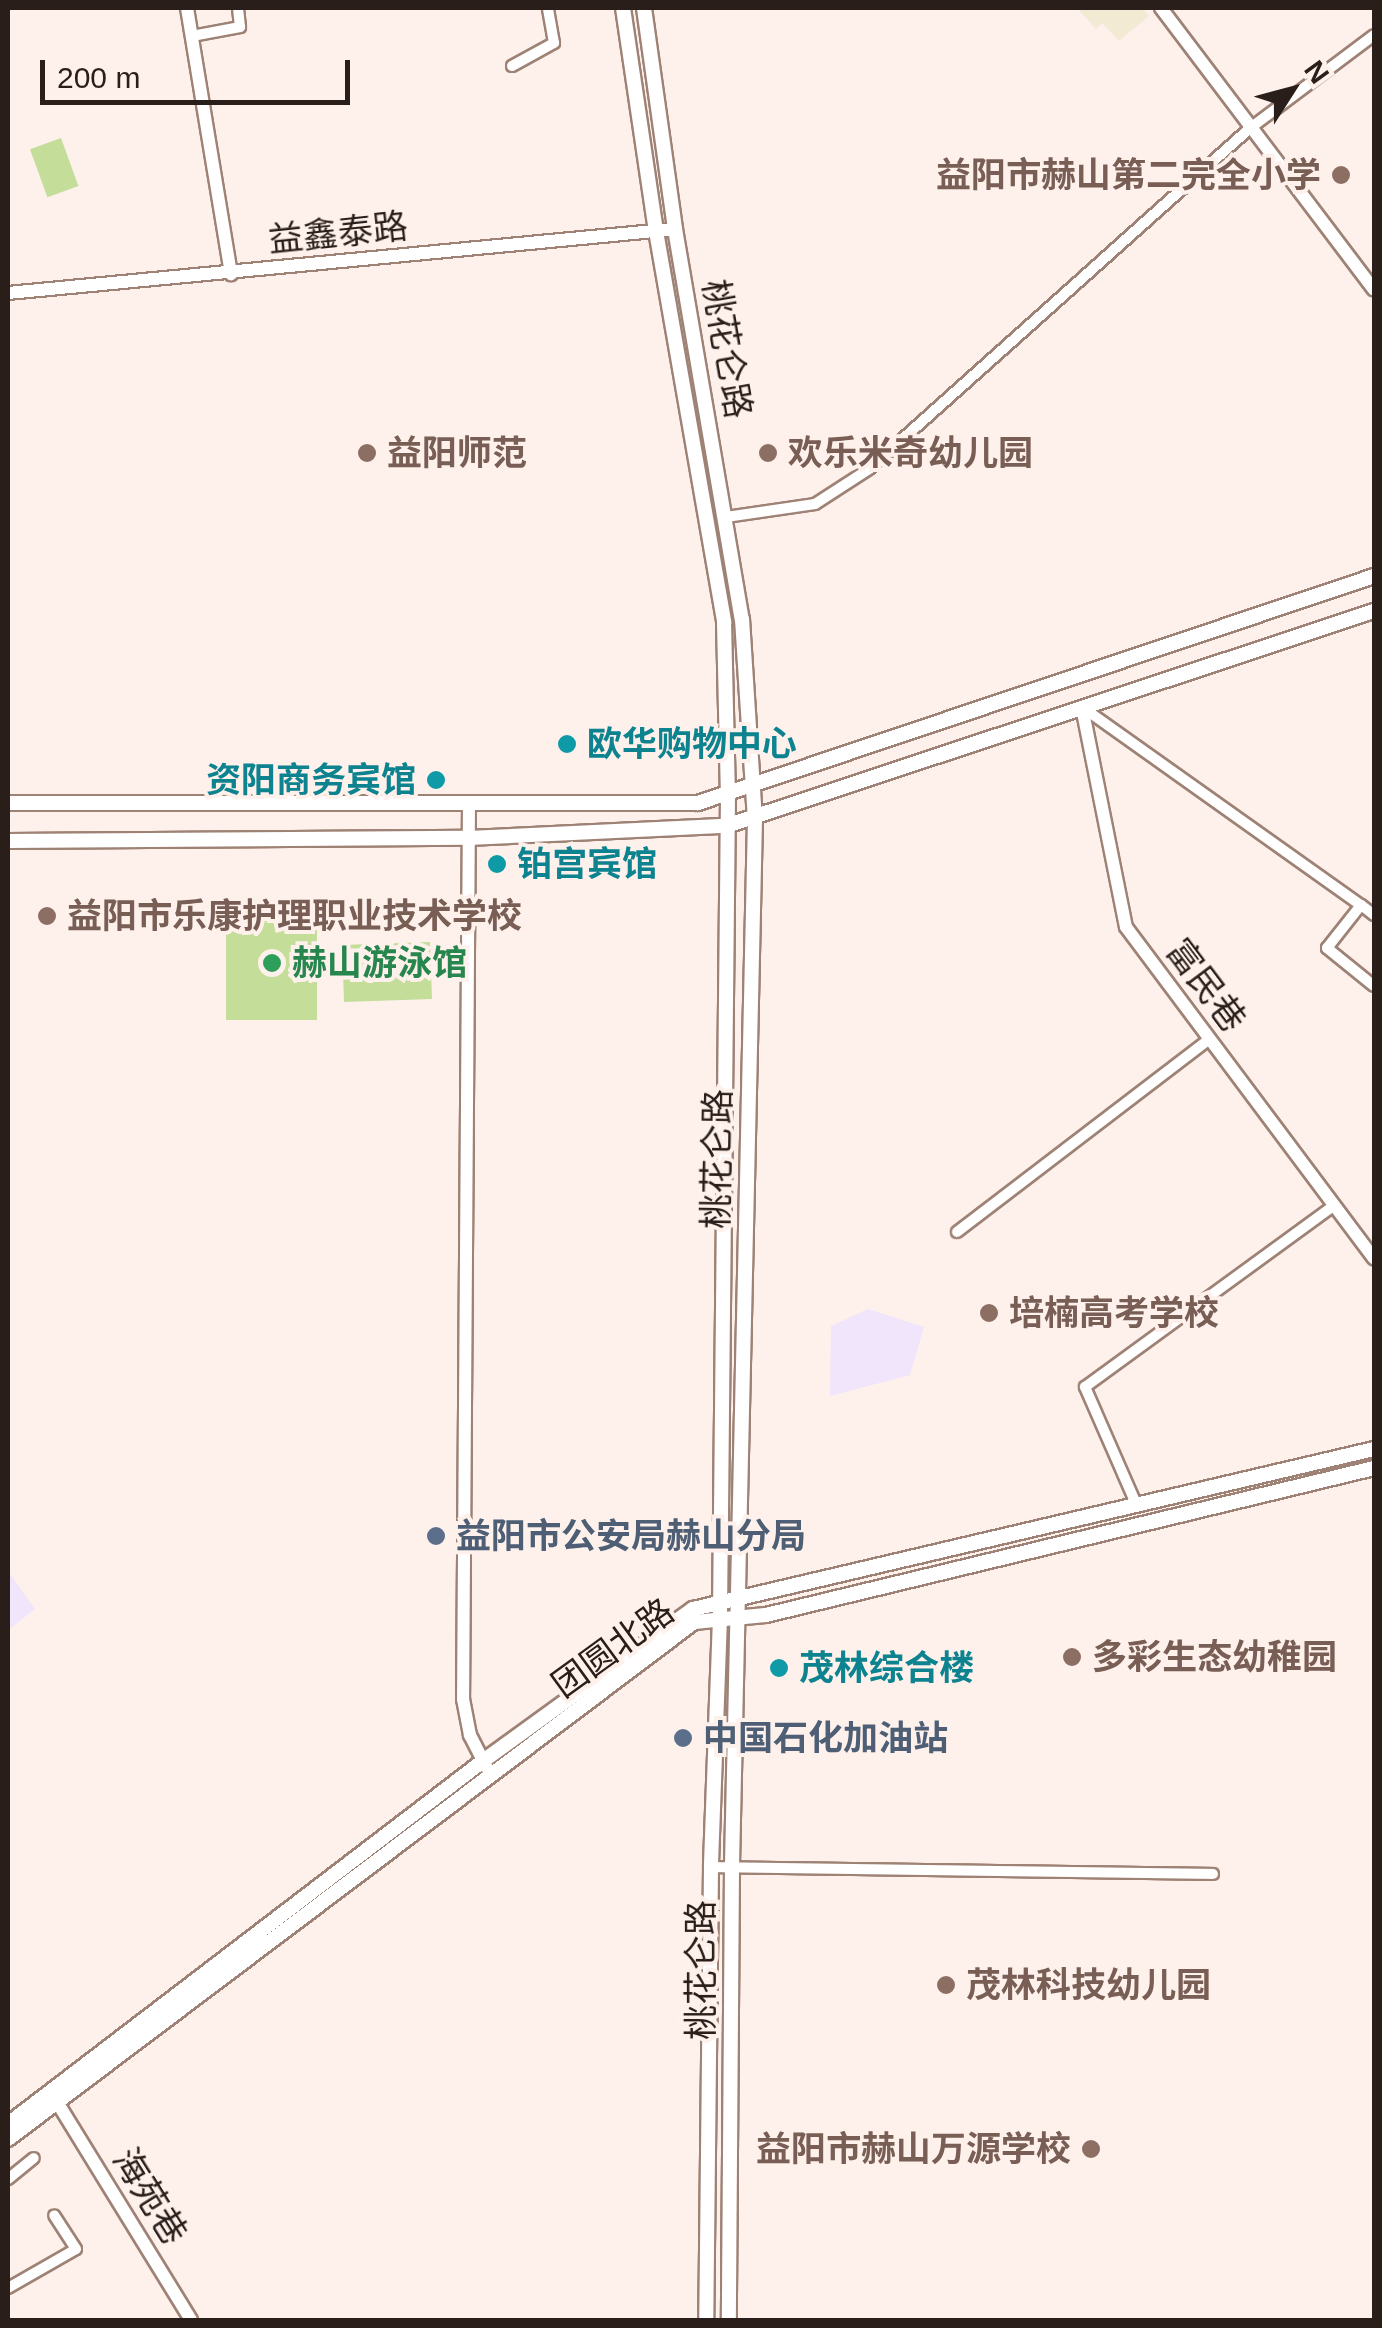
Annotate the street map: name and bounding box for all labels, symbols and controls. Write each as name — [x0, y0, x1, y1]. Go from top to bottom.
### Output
scale bar — [45, 40, 355, 102]
north arrow — [1242, 40, 1342, 140]
text: N — [1298, 55, 1335, 89]
text: 200 m — [57, 61, 140, 94]
place label: 益阳市赫山第二完全小学 — [936, 154, 1321, 196]
marker: 益阳市赫山第二完全小学 — [1330, 164, 1352, 186]
street label: 益鑫泰路 — [266, 205, 410, 261]
street label: 桃花仑路 — [694, 276, 760, 422]
place label: 益阳师范 — [387, 432, 527, 474]
place label: 欢乐米奇幼儿园 — [788, 432, 1033, 474]
marker: 益阳师范 — [356, 442, 378, 464]
marker: 欢乐米奇幼儿园 — [757, 442, 779, 464]
place label: 欧华购物中心 — [587, 723, 797, 765]
marker: 欧华购物中心 — [556, 733, 578, 755]
place label: 资阳商务宾馆 — [206, 759, 416, 801]
marker: 资阳商务宾馆 — [425, 769, 447, 791]
place label: 铂宫宾馆 — [517, 843, 657, 885]
marker: 铂宫宾馆 — [486, 853, 508, 875]
place label: 益阳市乐康护理职业技术学校 — [67, 895, 522, 937]
marker: 益阳市乐康护理职业技术学校 — [36, 905, 58, 927]
street label: 富民巷 — [1158, 930, 1254, 1040]
place label: 赫山游泳馆 — [292, 942, 467, 984]
marker: 赫山游泳馆 — [261, 952, 283, 974]
street label: 桃花仑路 — [695, 1089, 739, 1229]
place label: 培楠高考学校 — [1009, 1292, 1219, 1334]
marker: 培楠高考学校 — [978, 1302, 1000, 1324]
place label: 益阳市公安局赫山分局 — [456, 1515, 806, 1557]
marker: 益阳市公安局赫山分局 — [425, 1525, 447, 1547]
street label: 团圆北路 — [544, 1590, 682, 1706]
place label: 多彩生态幼稚园 — [1092, 1636, 1337, 1678]
marker: 多彩生态幼稚园 — [1061, 1646, 1083, 1668]
place label: 茂林综合楼 — [799, 1647, 974, 1689]
marker: 茂林综合楼 — [768, 1657, 790, 1679]
place label: 中国石化加油站 — [703, 1717, 948, 1759]
marker: 中国石化加油站 — [672, 1727, 694, 1749]
street label: 桃花仑路 — [680, 1900, 722, 2040]
place label: 茂林科技幼儿园 — [966, 1964, 1211, 2006]
marker: 茂林科技幼儿园 — [935, 1974, 957, 1996]
place label: 益阳市赫山万源学校 — [756, 2128, 1071, 2170]
marker: 益阳市赫山万源学校 — [1080, 2138, 1102, 2160]
street label: 海苑巷 — [104, 2140, 196, 2252]

